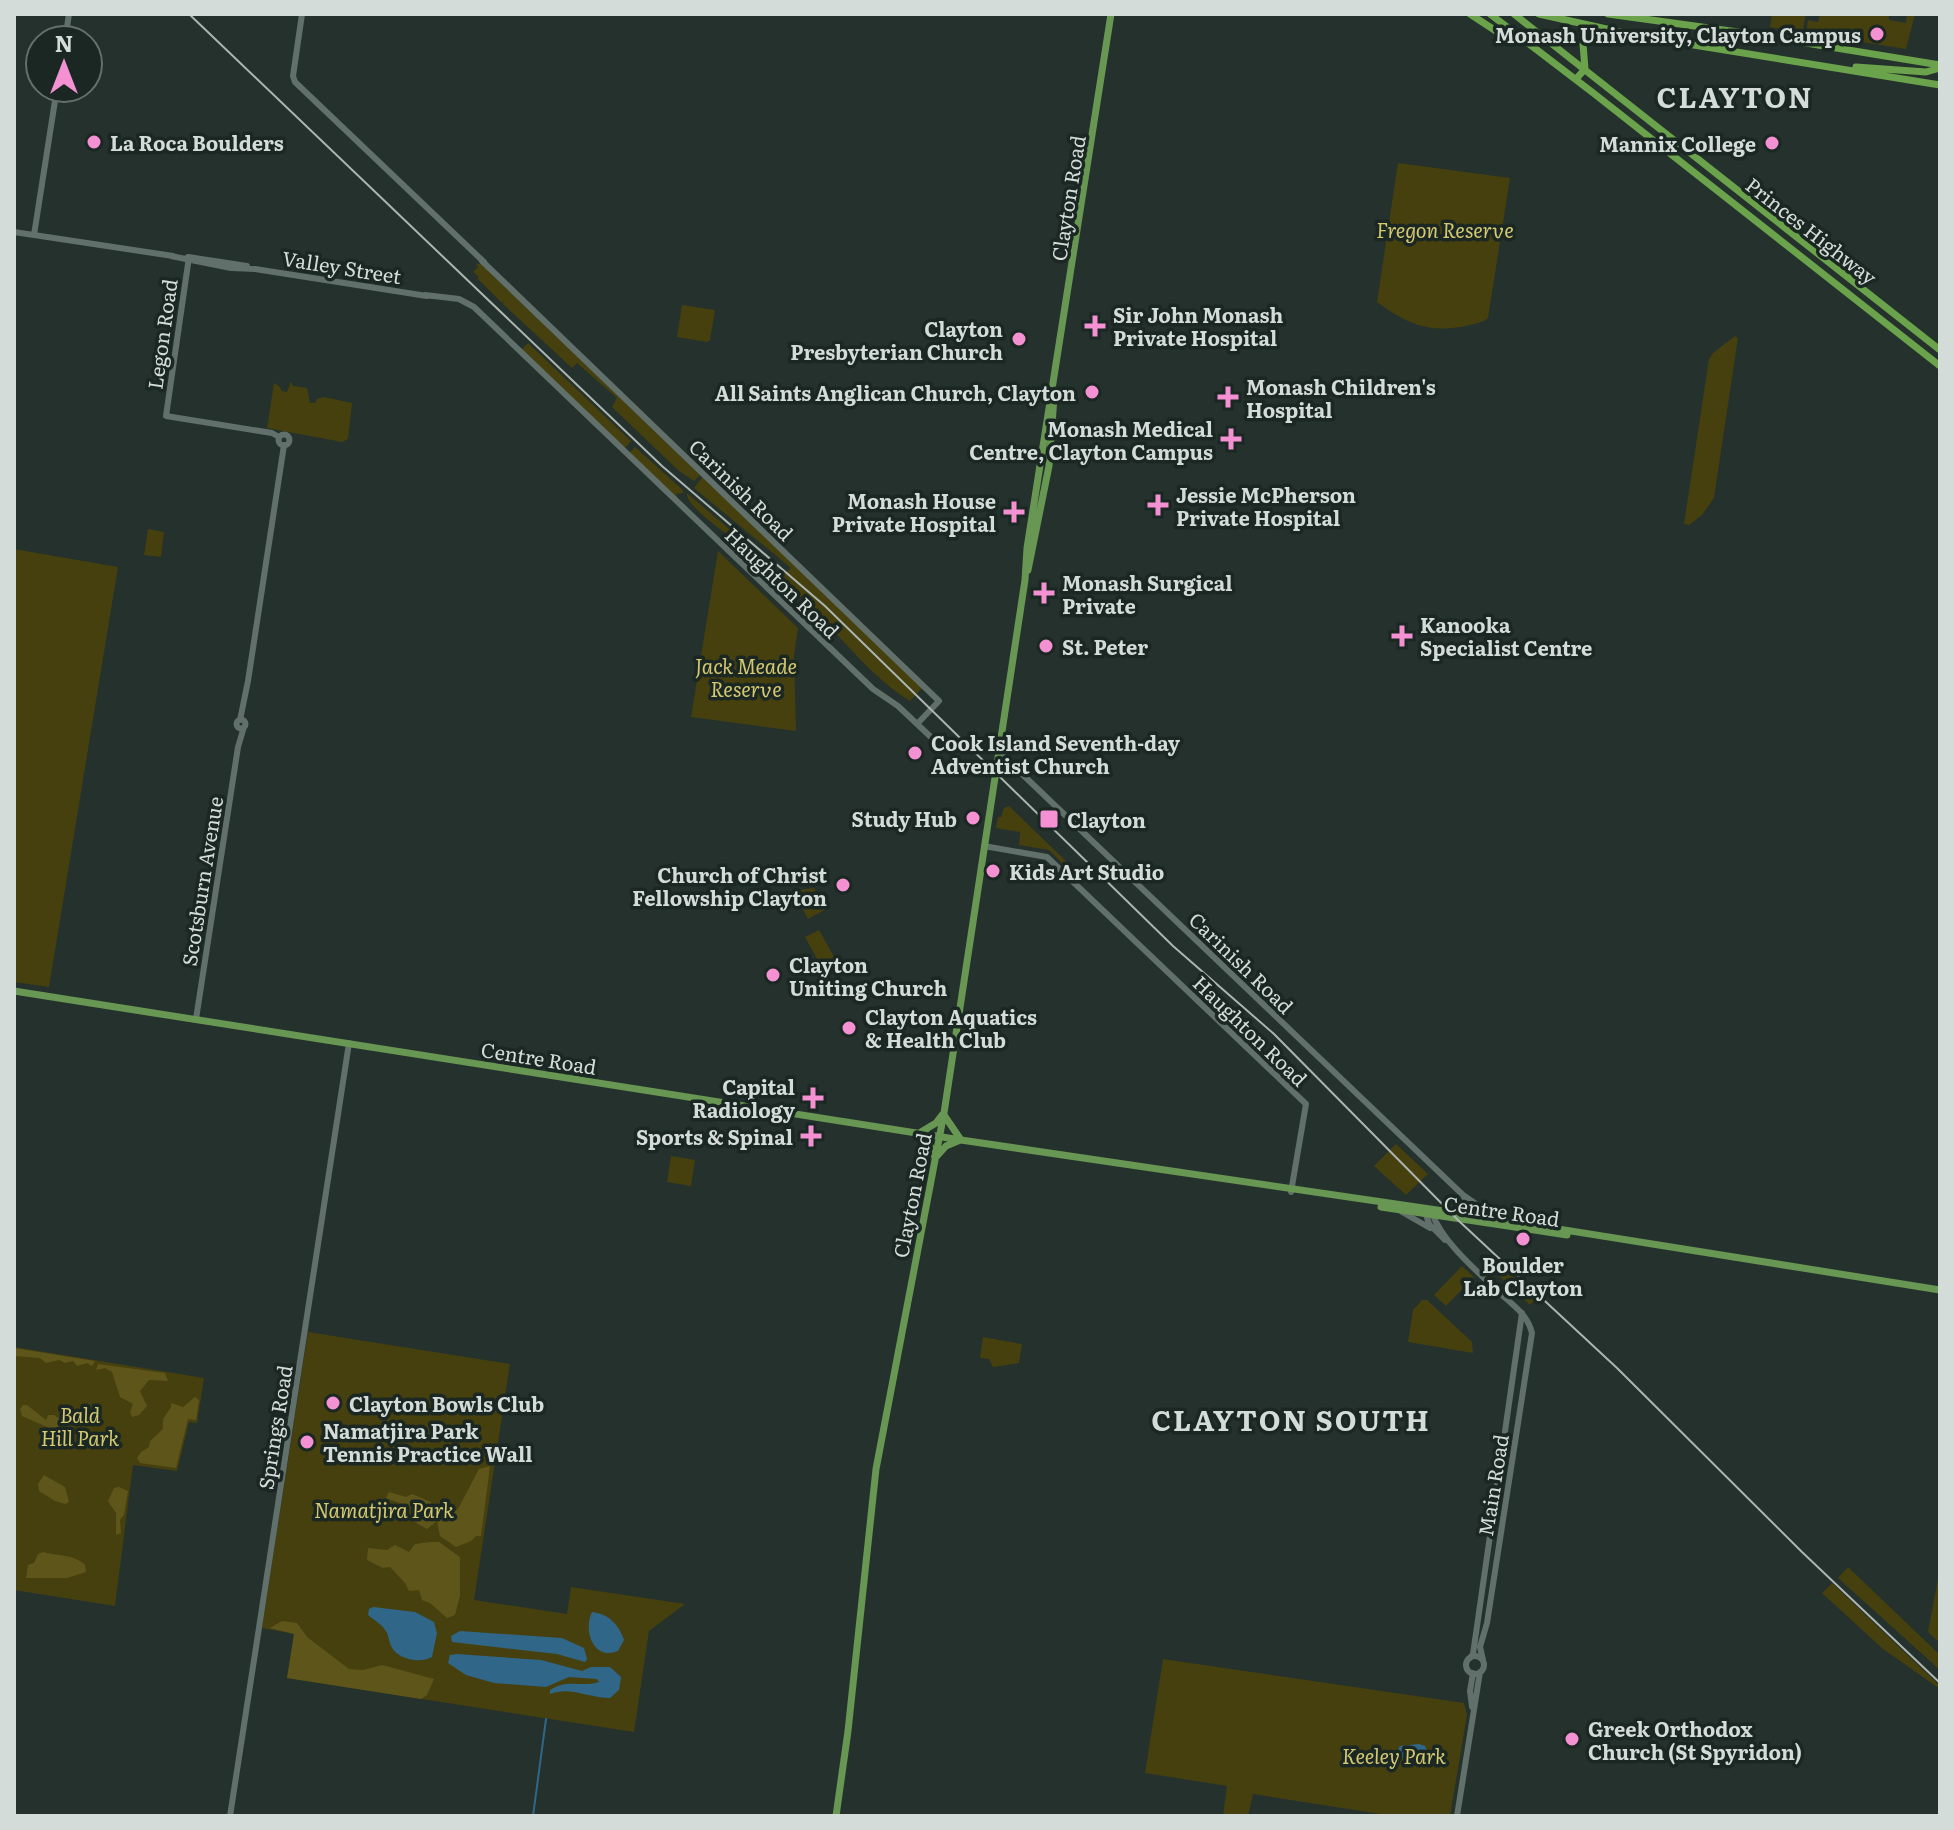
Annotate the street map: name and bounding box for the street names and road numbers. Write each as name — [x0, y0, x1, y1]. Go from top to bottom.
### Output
street label: Clayton Road — [1042, 133, 1092, 263]
street label: Princes Highway — [1740, 169, 1884, 291]
street label: Valley Street — [280, 242, 404, 290]
street label: Legon Road — [138, 277, 184, 391]
street label: Carinish Road — [683, 431, 801, 547]
street label: Haughton Road — [719, 520, 847, 644]
street label: Scotsburn Avenue — [173, 794, 229, 968]
street label: Carinish Road — [1183, 904, 1301, 1020]
street label: Haughton Road — [1187, 968, 1315, 1092]
street label: Centre Road — [479, 1033, 599, 1081]
street label: Clayton Road — [884, 1130, 938, 1260]
street label: Centre Road — [1442, 1187, 1562, 1233]
street label: Springs Road — [249, 1363, 299, 1491]
street label: Main Road — [1469, 1432, 1515, 1538]

